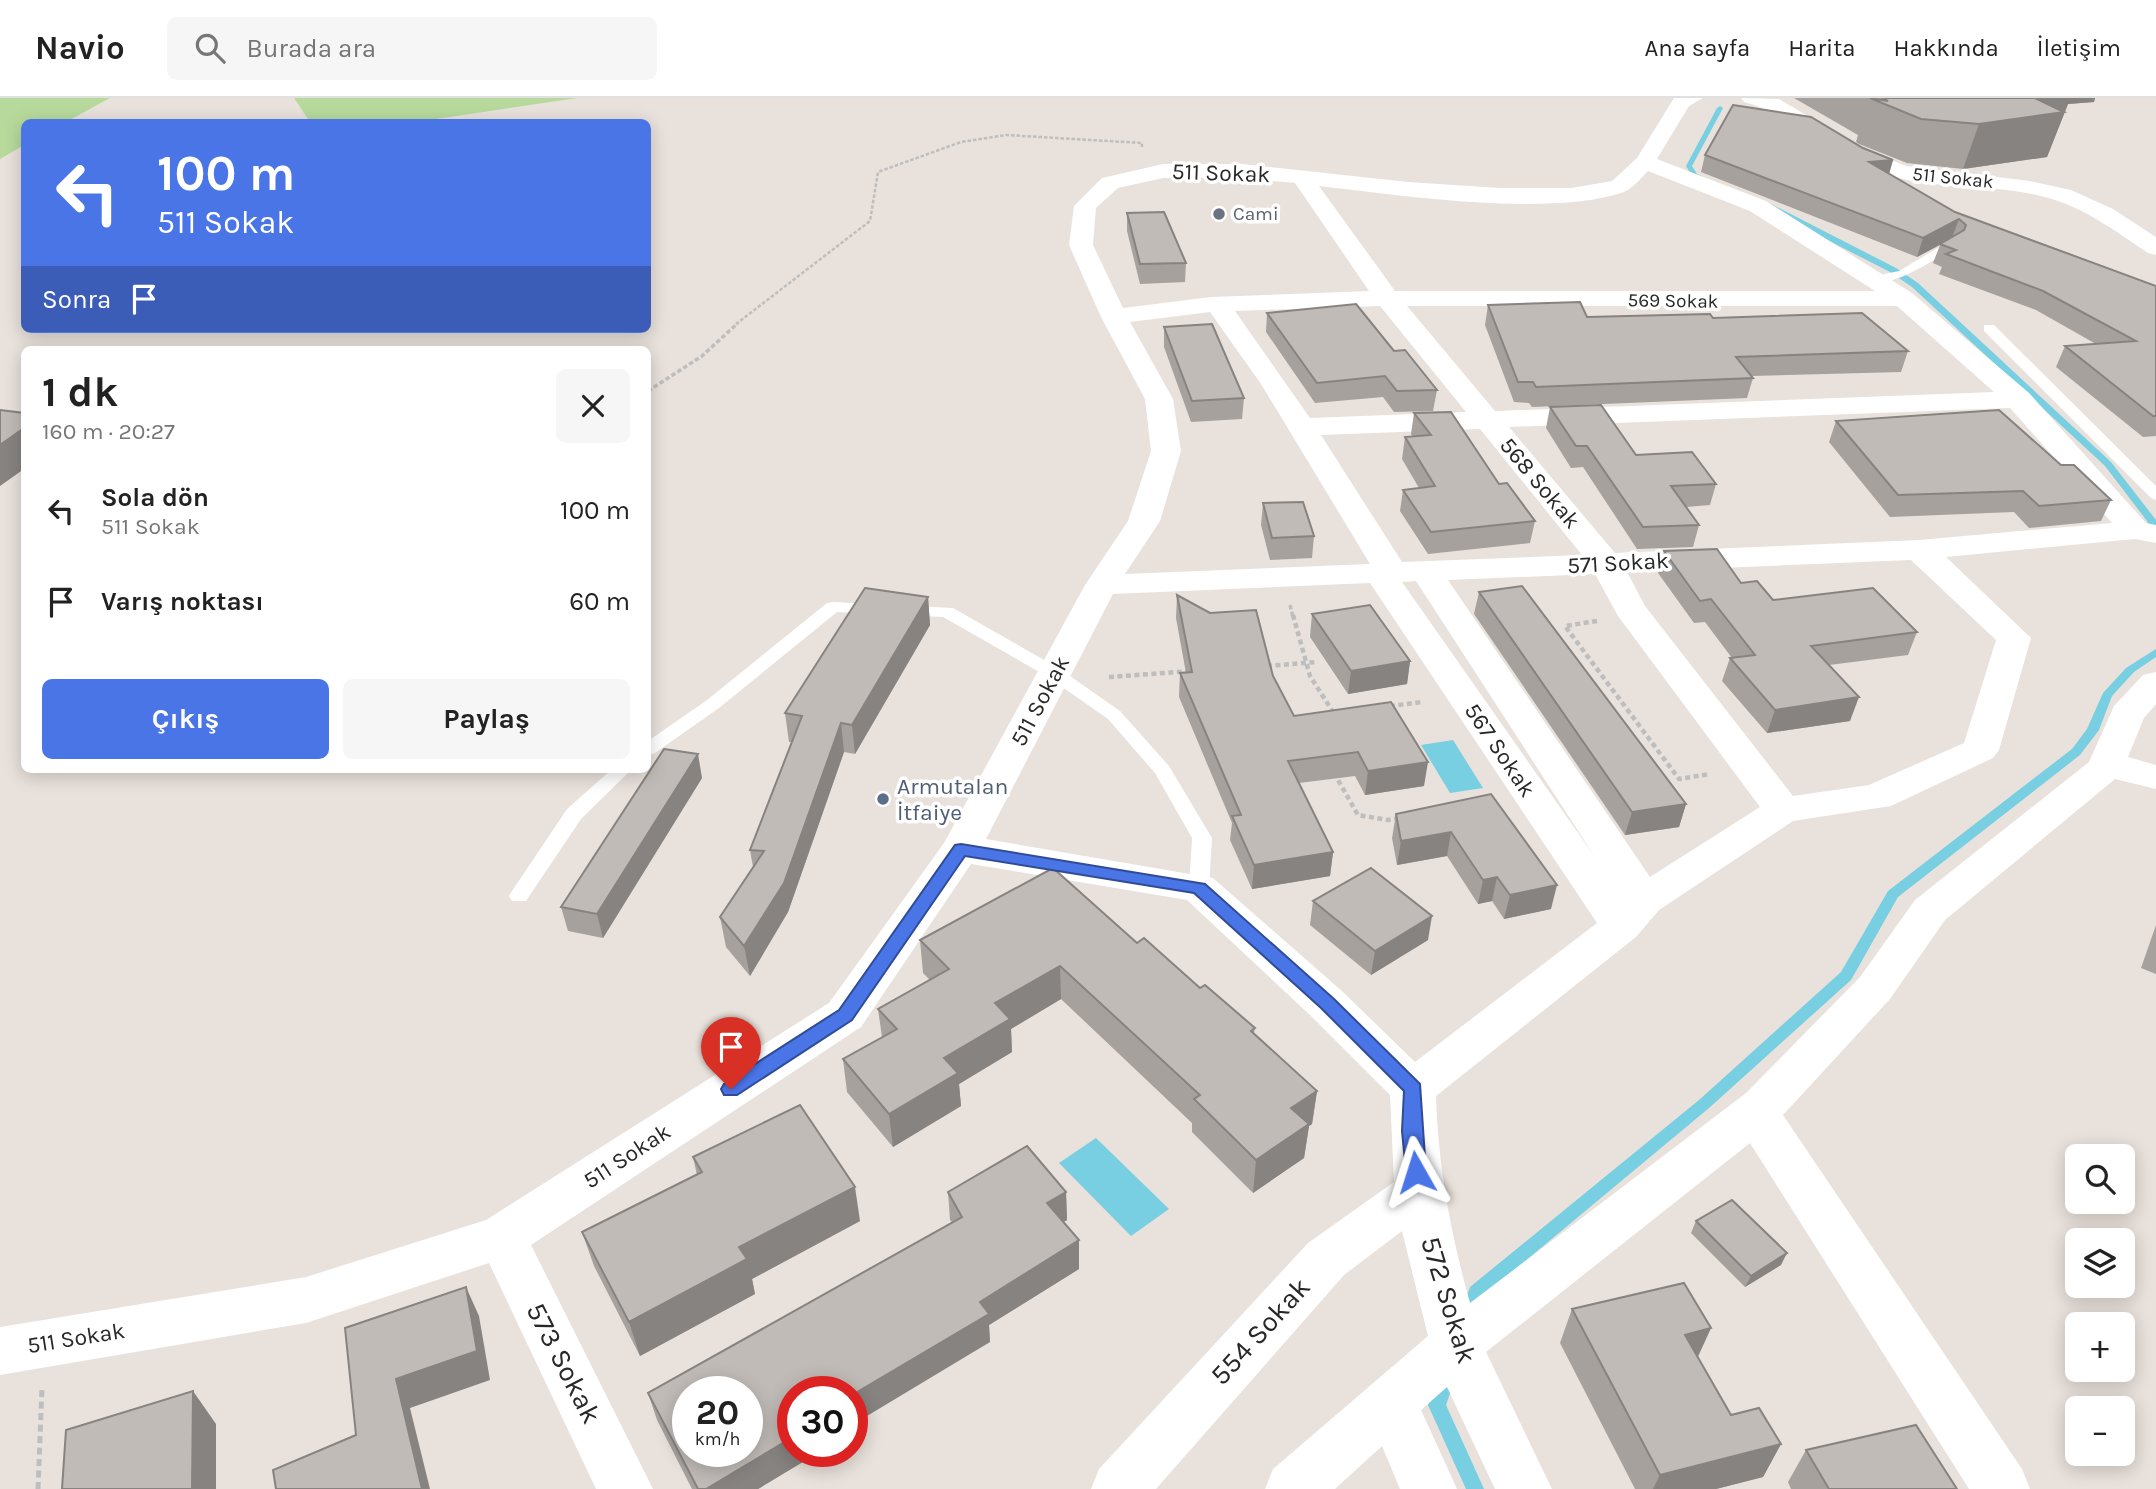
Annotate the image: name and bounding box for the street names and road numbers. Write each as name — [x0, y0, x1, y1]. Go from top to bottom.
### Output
street label: 511 Sokak — [1171, 158, 1271, 188]
street label: 511 Sokak — [1911, 163, 1995, 193]
street label: 569 Sokak — [1627, 289, 1719, 313]
street label: 568 Sokak — [1494, 432, 1586, 534]
street label: 571 Sokak — [1566, 547, 1670, 579]
street label: 511 Sokak — [1005, 651, 1075, 751]
street label: 567 Sokak — [1459, 698, 1541, 802]
street label: 511 Sokak — [578, 1118, 676, 1194]
street label: 572 Sokak — [1414, 1233, 1484, 1367]
street label: 554 Sokak — [1203, 1270, 1317, 1392]
street label: 573 Sokak — [519, 1297, 609, 1429]
street label: 511 Sokak — [25, 1317, 127, 1359]

